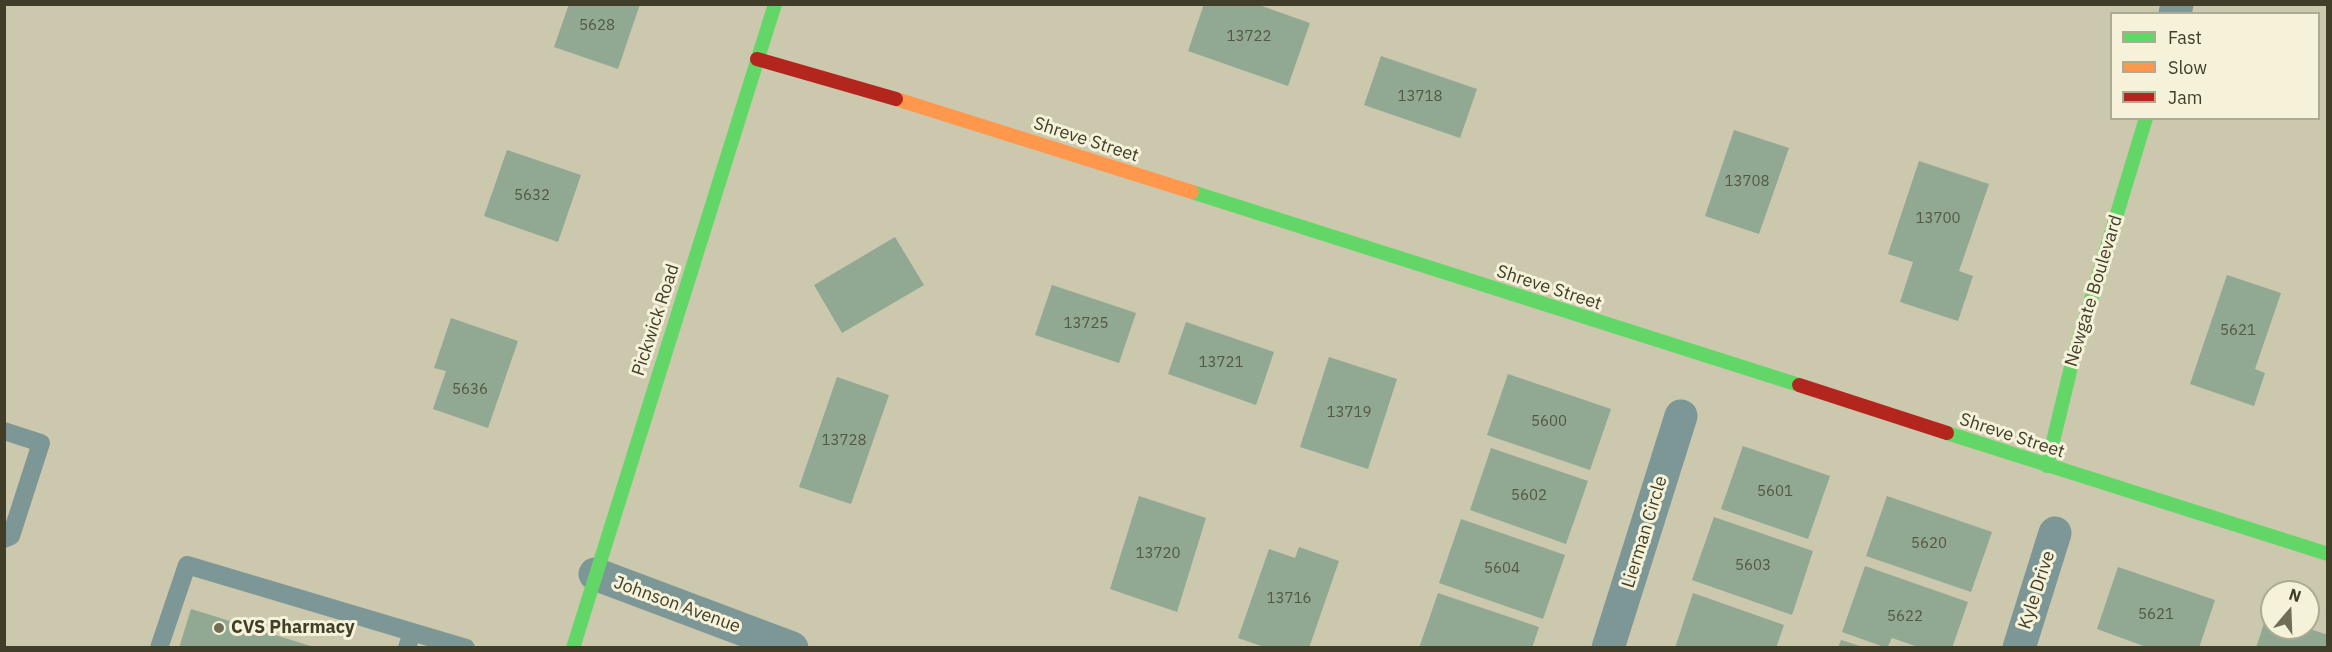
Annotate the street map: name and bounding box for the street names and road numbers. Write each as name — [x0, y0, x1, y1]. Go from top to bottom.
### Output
street label: Shreve Street — [1031, 113, 1141, 167]
street label: Newgate Boulevard — [2061, 213, 2127, 369]
street label: Pickwick Road — [628, 261, 684, 379]
street label: Shreve Street — [1494, 261, 1604, 315]
street label: Shreve Street — [1957, 409, 2067, 463]
street label: Lierman Circle — [1618, 473, 1672, 591]
street label: Kyle Drive — [2014, 548, 2060, 632]
street label: Johnson Avenue — [611, 572, 743, 638]

